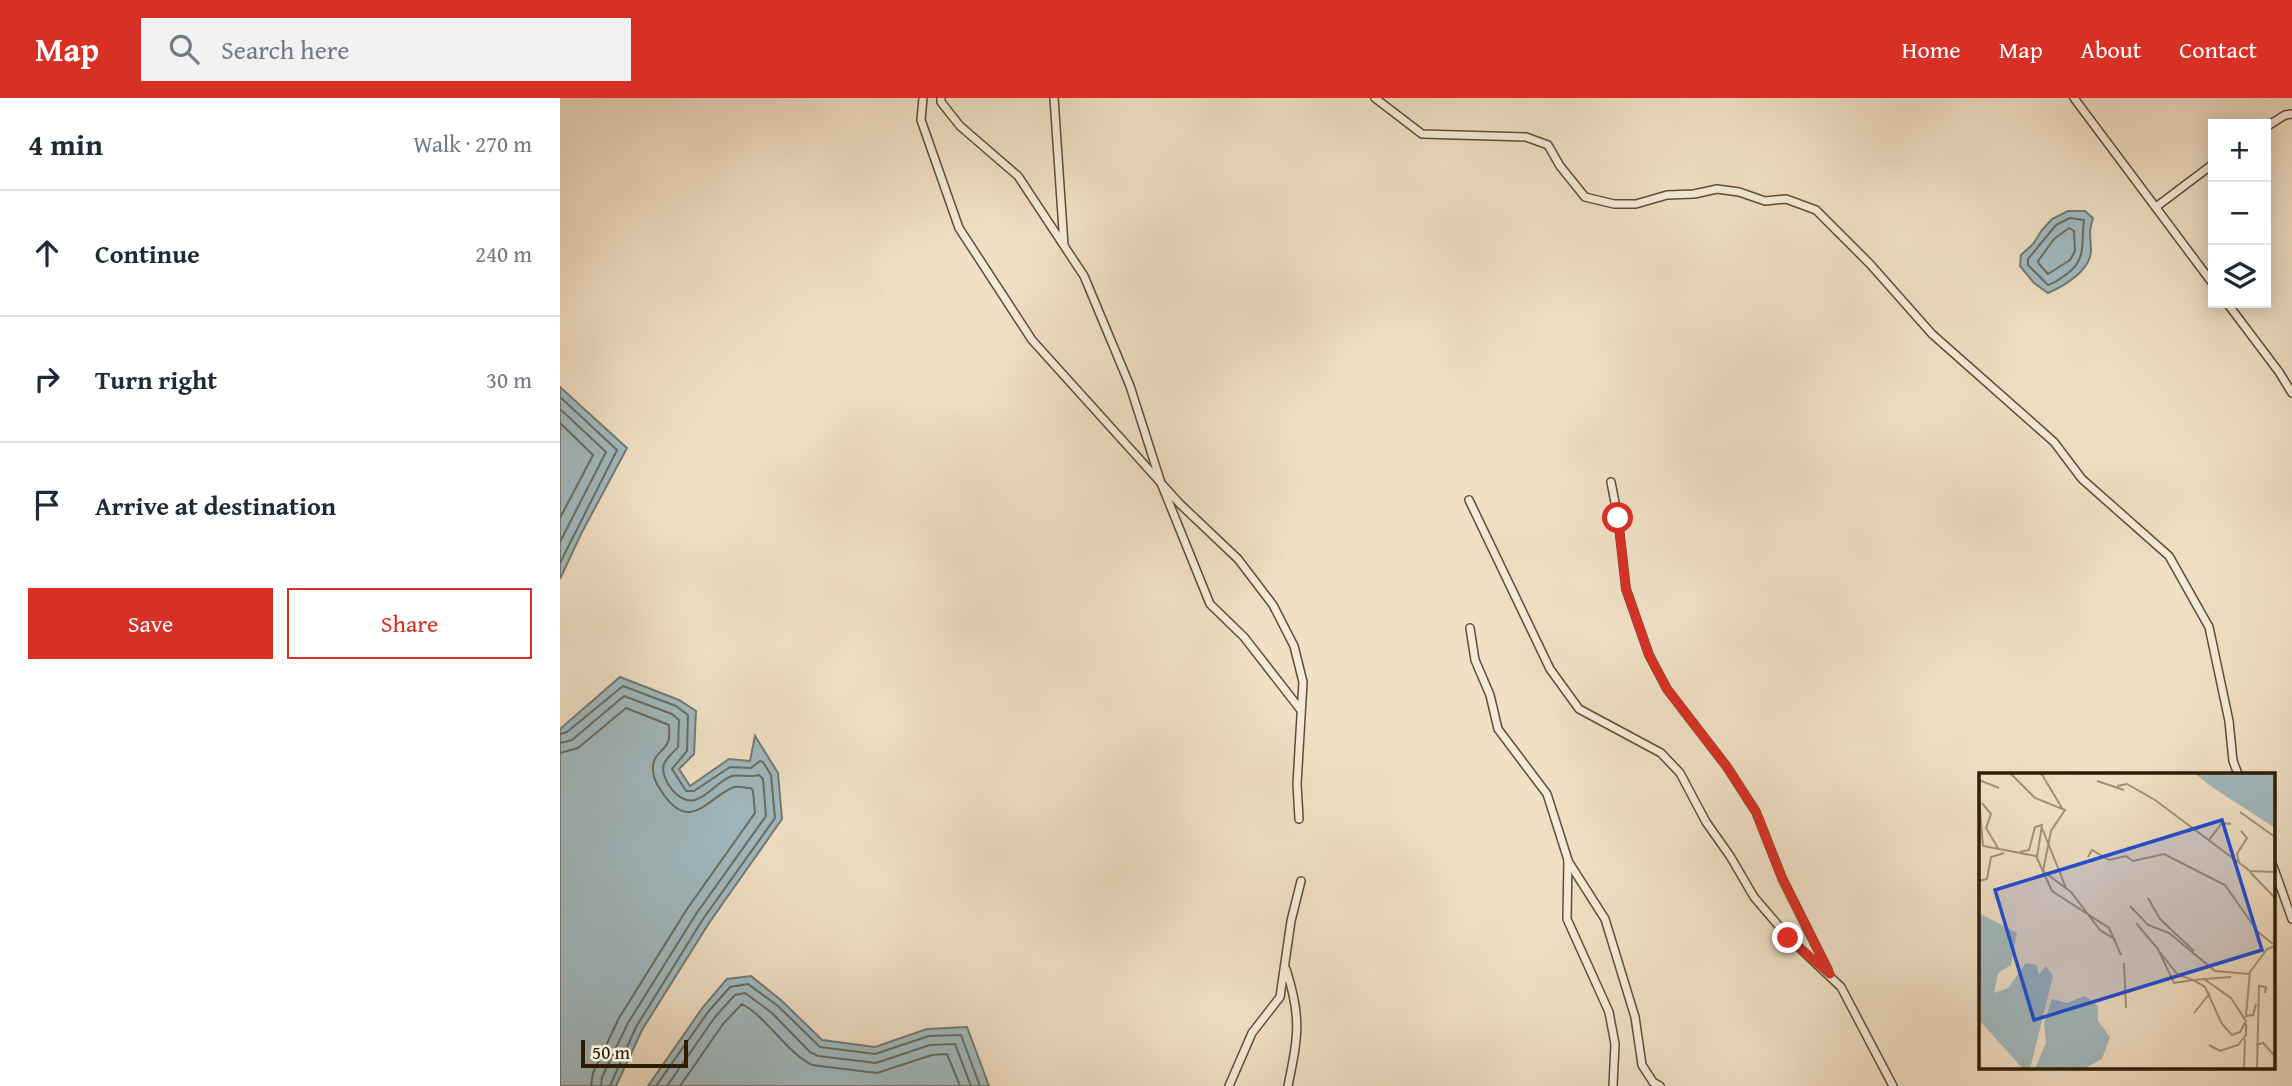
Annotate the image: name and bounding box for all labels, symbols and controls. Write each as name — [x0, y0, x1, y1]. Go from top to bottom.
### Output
search box — [141, 18, 631, 81]
text: Map — [35, 25, 99, 73]
icon: search — [165, 30, 203, 68]
text: Search here — [221, 30, 349, 69]
text: Home — [1902, 32, 1961, 67]
text: Map — [1999, 32, 2043, 67]
text: About — [2081, 32, 2141, 67]
text: Contact — [2179, 32, 2257, 67]
map controls — [2208, 119, 2271, 308]
button: + — [2208, 119, 2271, 182]
text: 4 min — [28, 122, 103, 166]
text: Walk · 270 m — [413, 127, 532, 160]
button: − — [2208, 182, 2271, 245]
icon: ahead — [28, 234, 66, 272]
text: Continue — [95, 234, 200, 273]
text: 240 m — [475, 237, 532, 270]
button: layers — [2208, 245, 2271, 308]
icon: right — [28, 360, 66, 398]
text: Turn right — [95, 360, 217, 399]
text: 30 m — [486, 363, 532, 396]
icon: arrive — [28, 486, 66, 524]
text: Arrive at destination — [95, 486, 336, 525]
route start — [1602, 502, 1633, 533]
button: Save — [28, 588, 273, 659]
button: Share — [287, 588, 532, 659]
inset map — [1979, 773, 2274, 1068]
route end — [1772, 922, 1803, 953]
scale bar — [581, 1037, 688, 1069]
text: 50 m — [592, 1038, 630, 1066]

